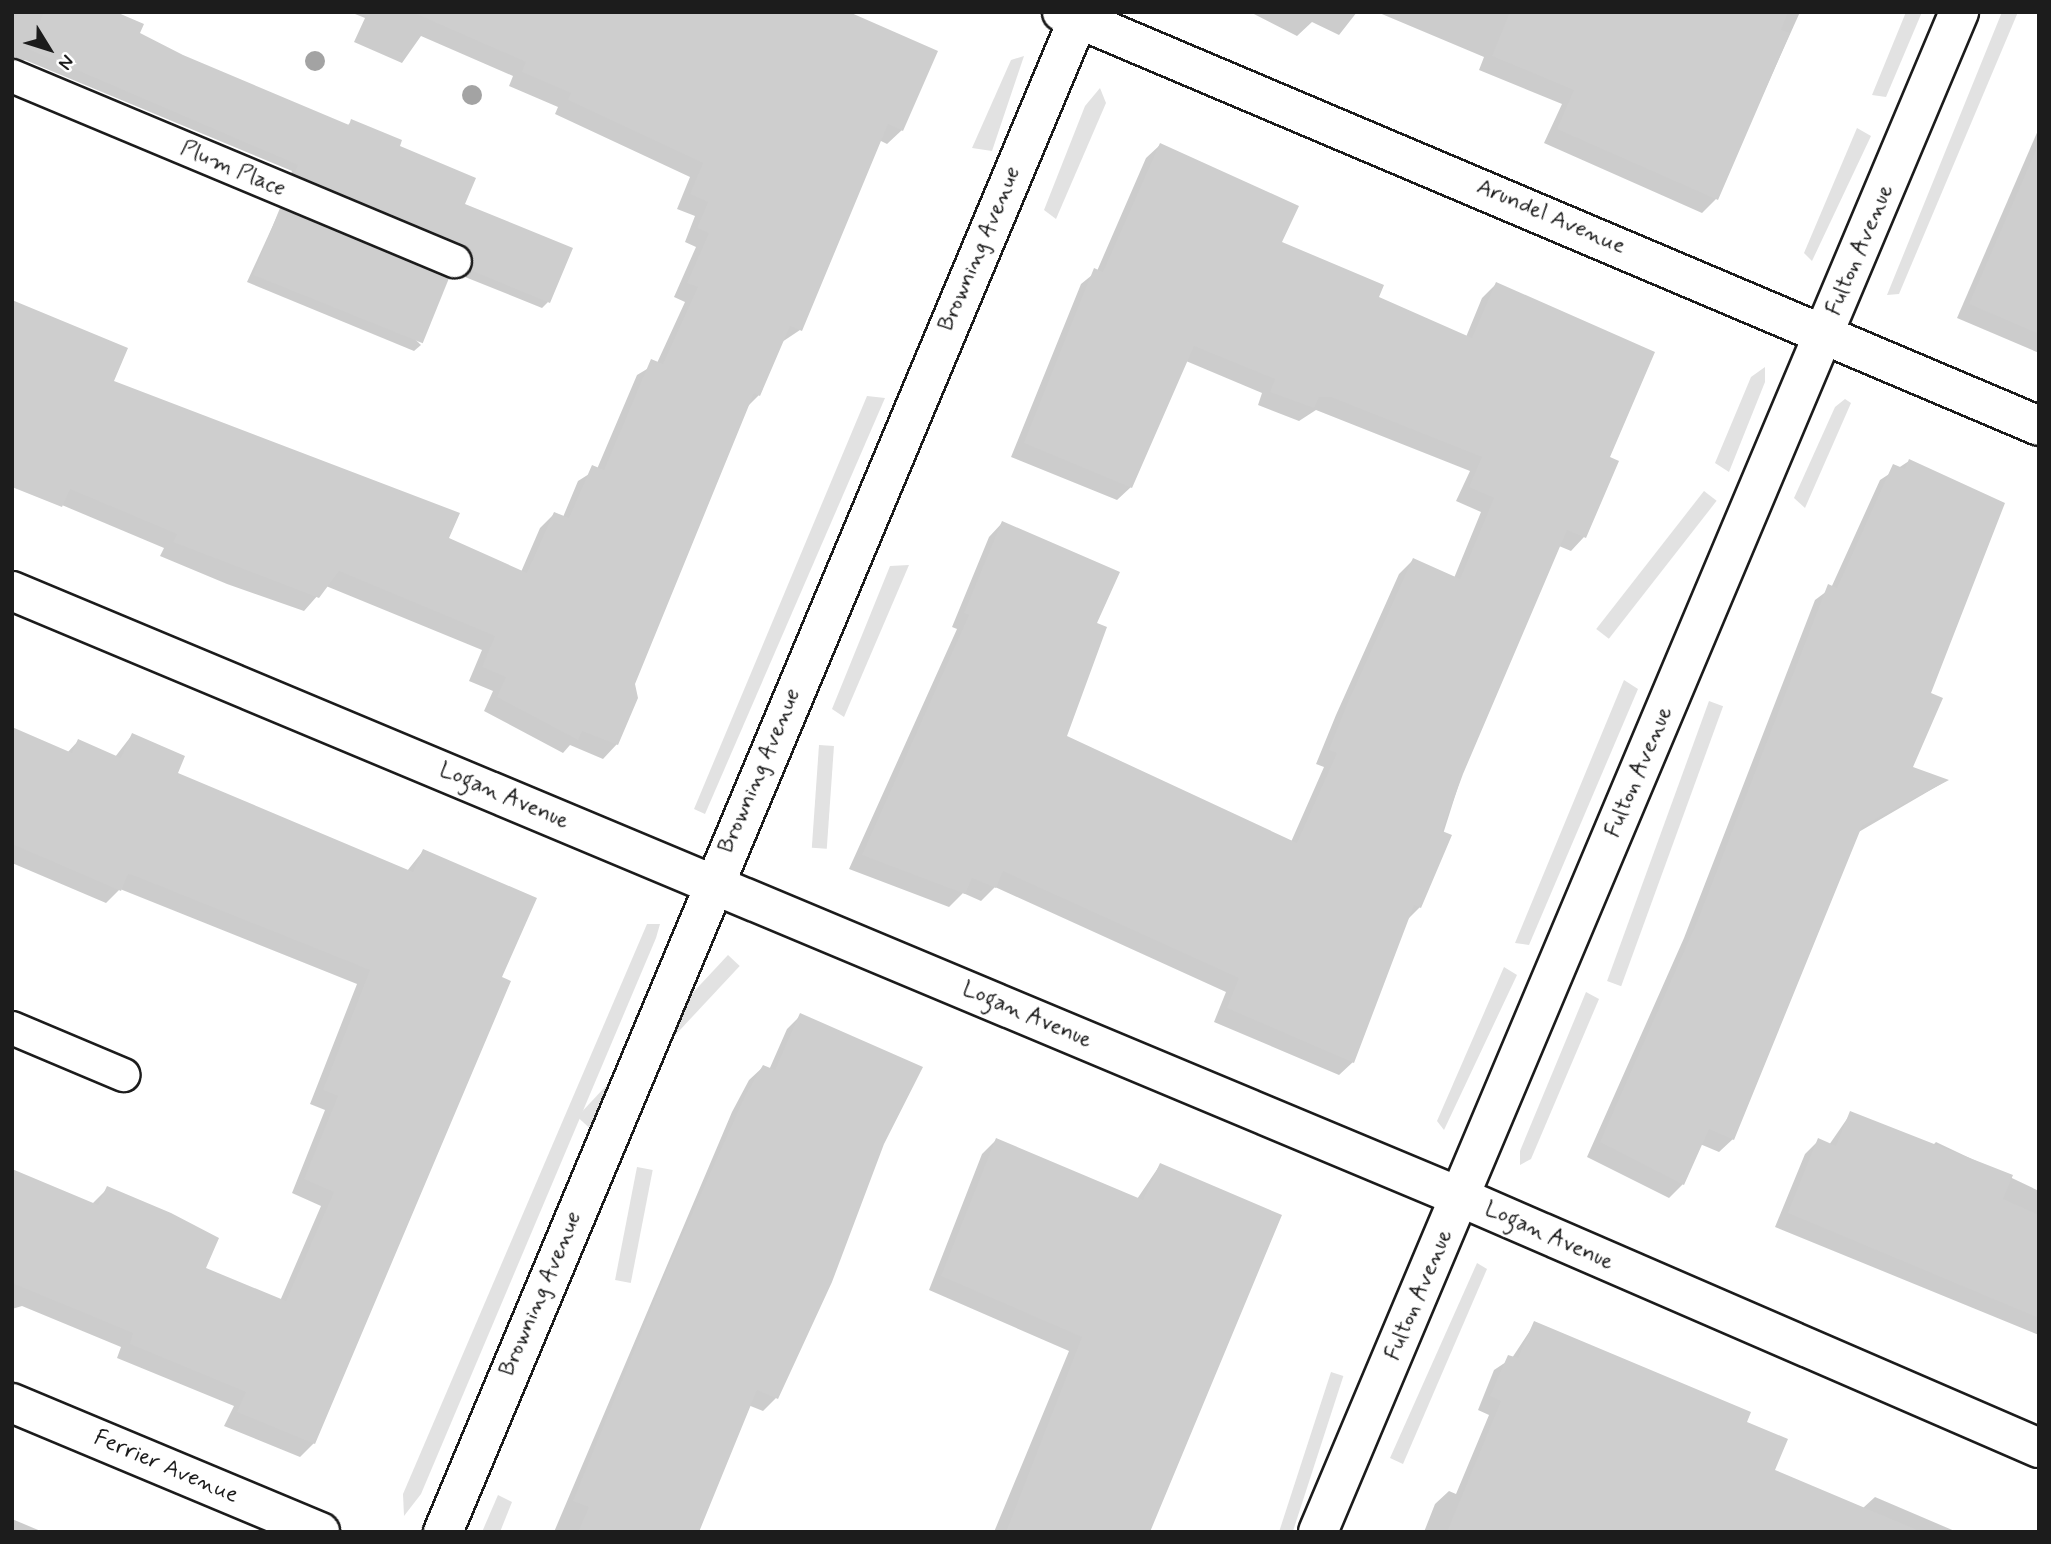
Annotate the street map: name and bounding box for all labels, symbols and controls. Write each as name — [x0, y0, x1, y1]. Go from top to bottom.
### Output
north arrow — [14, 14, 84, 84]
text: N — [52, 50, 80, 75]
street label: Plum Place — [176, 134, 290, 204]
street label: Browning Avenue — [933, 164, 1027, 334]
street label: Arundel Avenue — [1475, 175, 1627, 259]
street label: Fulton Avenue — [1821, 182, 1899, 318]
street label: Browning Avenue — [713, 686, 807, 856]
street label: Fulton Avenue — [1600, 704, 1678, 840]
street label: Logan Avenue — [433, 756, 575, 836]
street label: Logan Avenue — [956, 975, 1098, 1055]
street label: Logan Avenue — [1478, 1194, 1620, 1278]
street label: Browning Avenue — [494, 1209, 588, 1379]
street label: Fulton Avenue — [1380, 1227, 1458, 1363]
street label: Ferrier Avenue — [93, 1425, 239, 1509]

